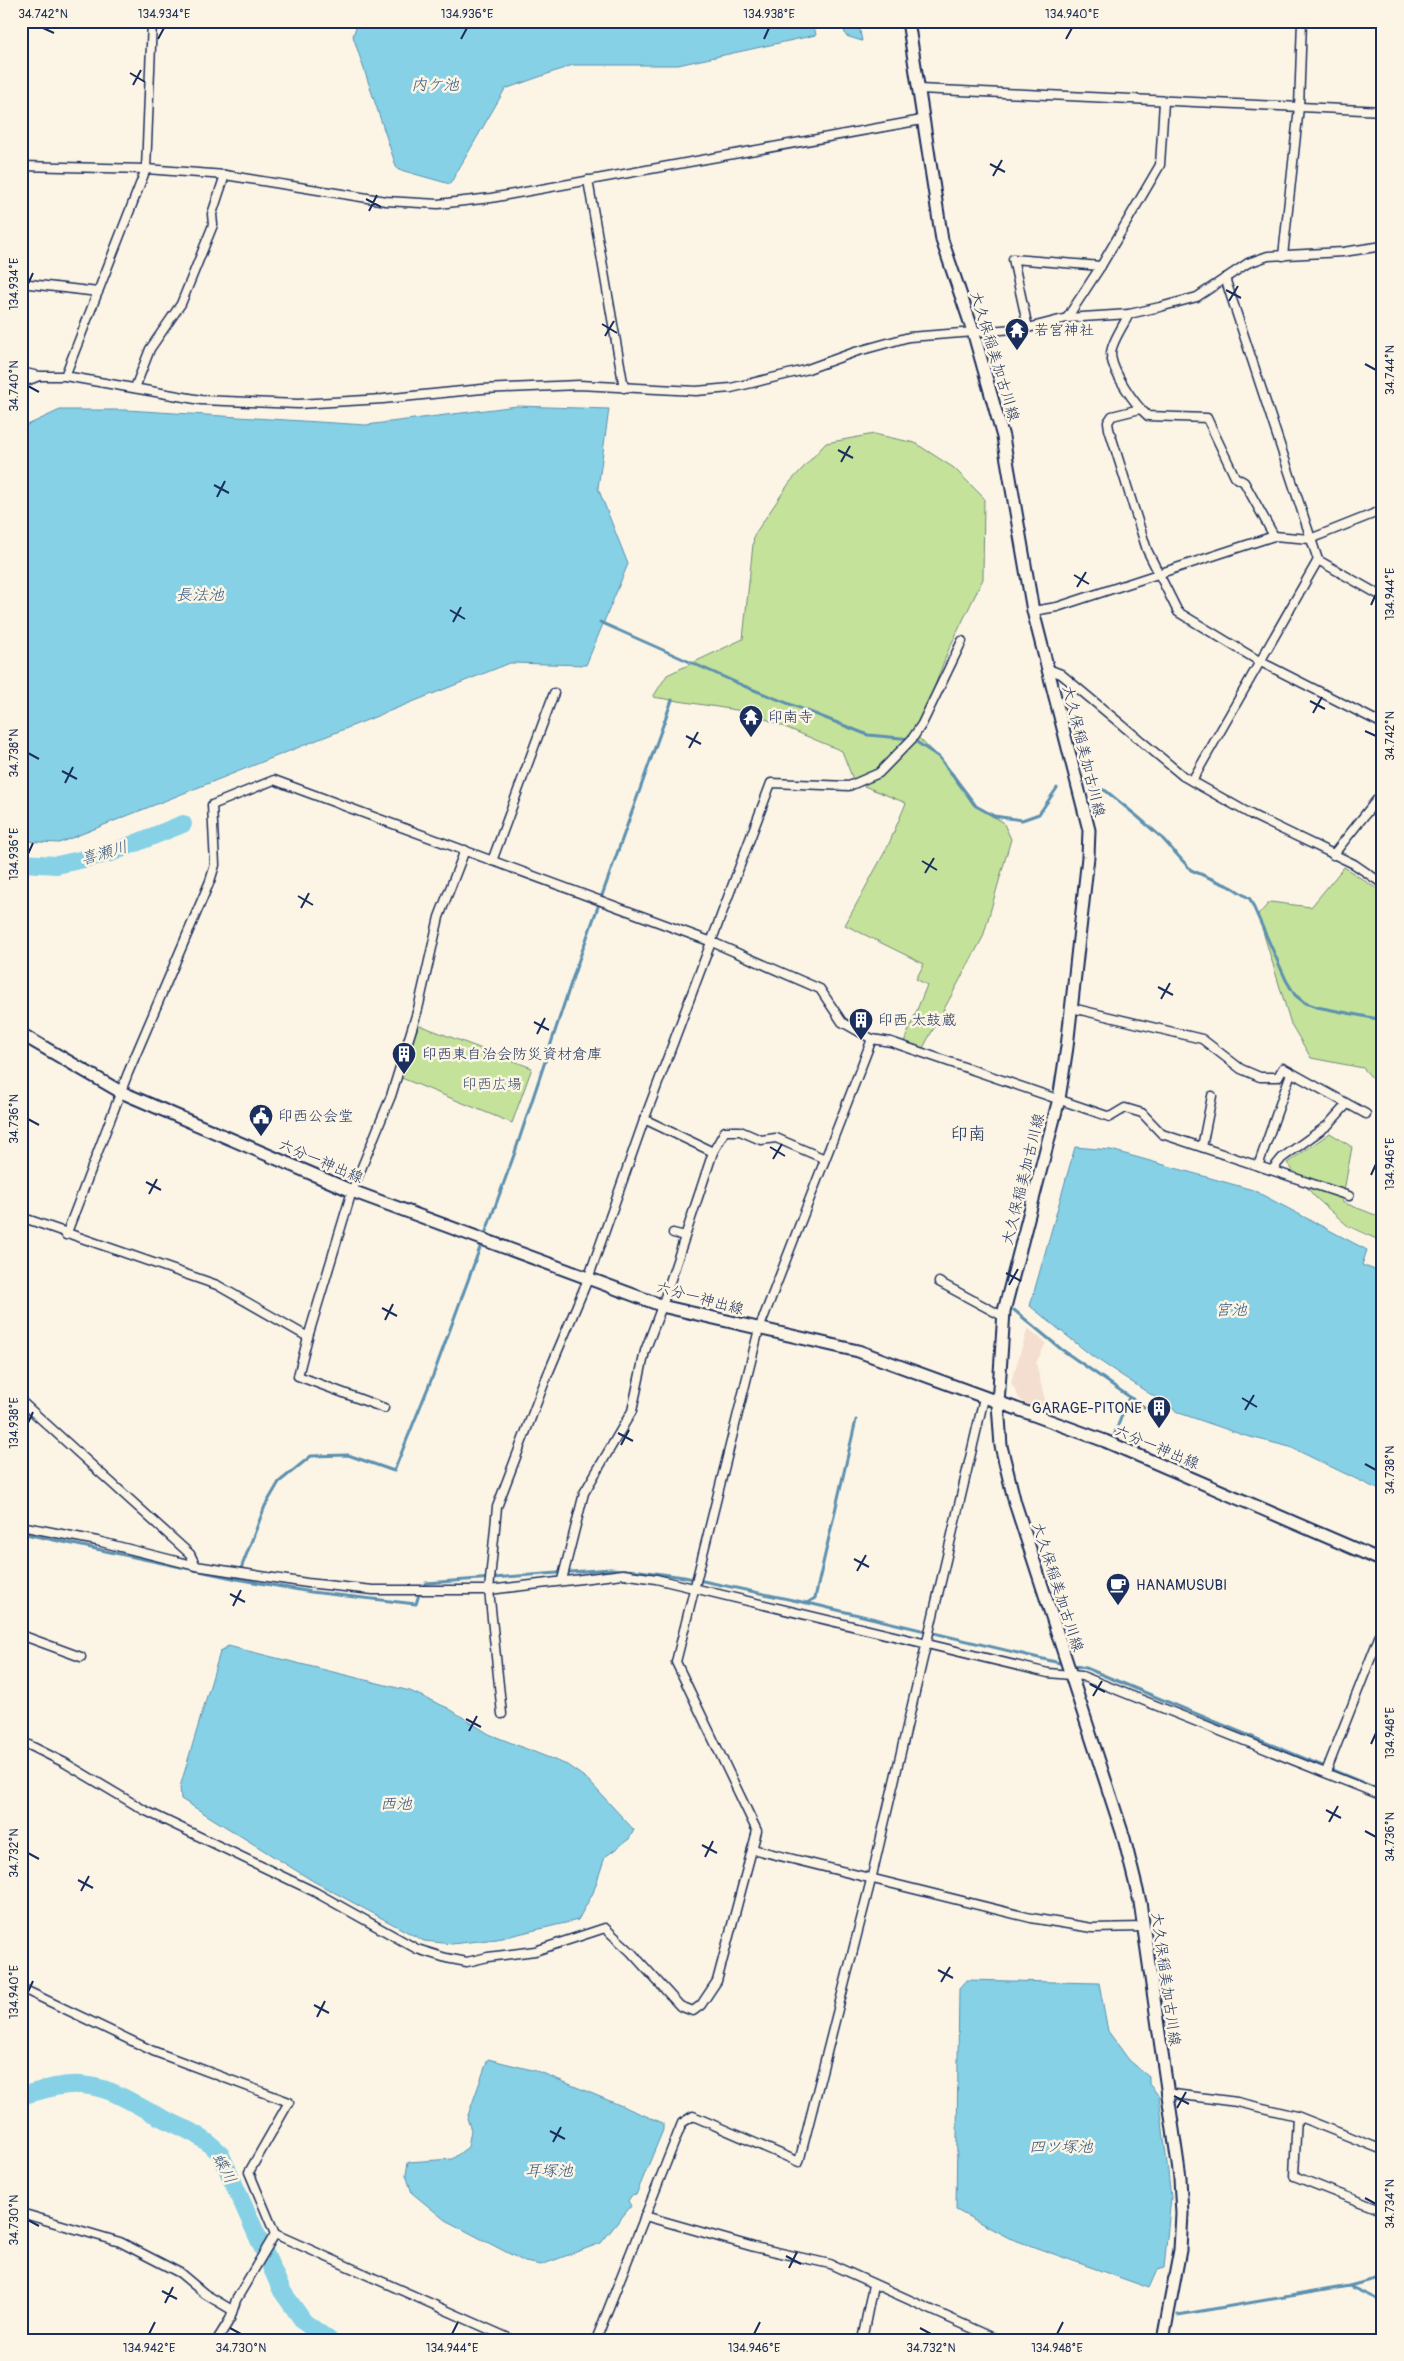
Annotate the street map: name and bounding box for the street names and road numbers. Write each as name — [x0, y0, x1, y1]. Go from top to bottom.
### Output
street label: 大久保稲美加古川線 — [966, 289, 1023, 423]
street label: 大久保稲美加古川線 — [1058, 683, 1109, 819]
street label: 大久保稲美加古川線 — [998, 1111, 1049, 1247]
street label: 六分一神出線 — [276, 1135, 366, 1188]
street label: 六分一神出線 — [654, 1278, 746, 1319]
street label: 六分一神出線 — [1112, 1421, 1202, 1474]
street label: 大久保稲美加古川線 — [1028, 1520, 1087, 1654]
street label: 大久保稲美加古川線 — [1147, 1911, 1184, 2047]

